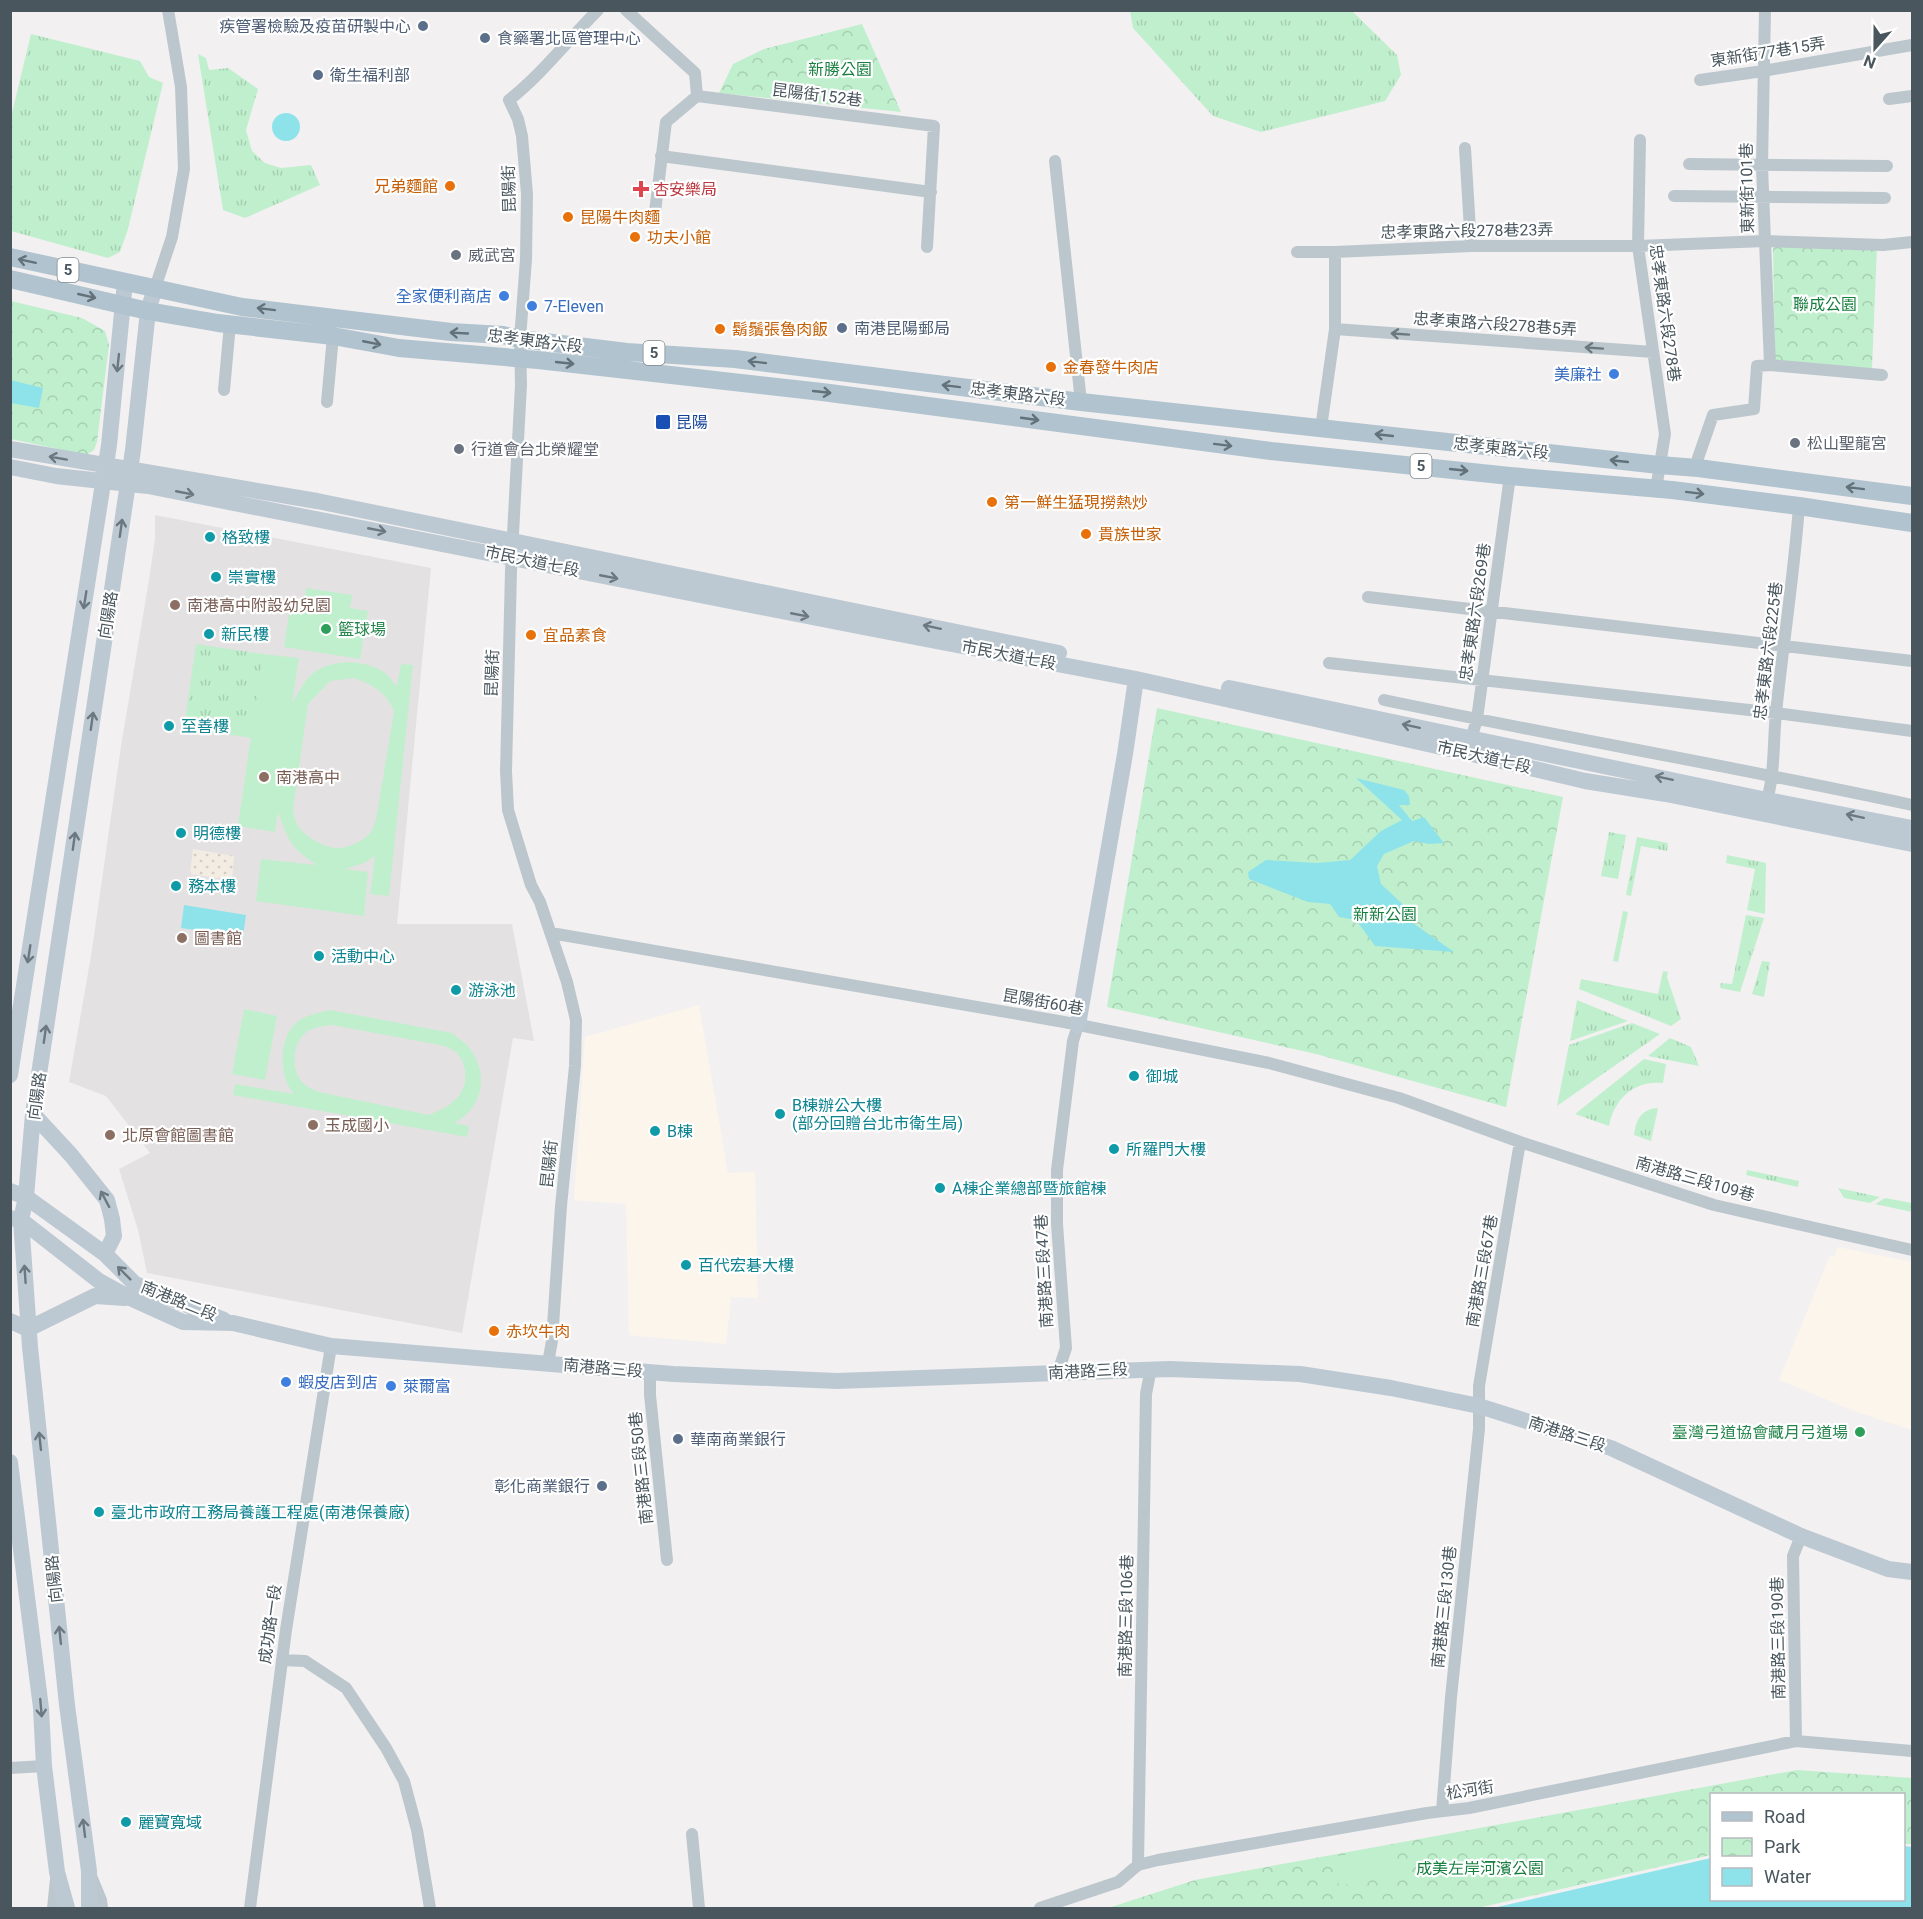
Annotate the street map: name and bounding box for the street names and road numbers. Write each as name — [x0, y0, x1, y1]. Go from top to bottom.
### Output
street label: 東新街77巷15弄 — [1709, 34, 1827, 70]
street label: 昆陽街152巷 — [771, 80, 863, 110]
street label: 東新街101巷 — [1737, 142, 1757, 234]
street label: 昆陽街 — [499, 165, 519, 213]
street label: 忠孝東路六段278巷23弄 — [1380, 220, 1554, 242]
street label: 忠孝東路六段278巷 — [1646, 243, 1684, 383]
road number: 5 — [58, 258, 78, 282]
street label: 忠孝東路六段278巷5弄 — [1413, 309, 1577, 339]
street label: 忠孝東路六段 — [486, 326, 584, 356]
road number: 5 — [644, 341, 664, 365]
street label: 忠孝東路六段 — [969, 379, 1067, 409]
street label: 忠孝東路六段 — [1452, 434, 1550, 462]
road number: 5 — [1410, 454, 1432, 478]
street label: 市民大道七段 — [483, 542, 581, 580]
street label: 忠孝東路六段269巷 — [1456, 542, 1494, 682]
street label: 忠孝東路六段225巷 — [1750, 581, 1786, 721]
street label: 向陽路 — [95, 590, 121, 640]
street label: 市民大道七段 — [960, 637, 1058, 673]
street label: 昆陽街 — [482, 649, 502, 697]
street label: 市民大道七段 — [1435, 737, 1533, 777]
street label: 昆陽街60巷 — [1001, 986, 1085, 1018]
street label: 向陽路 — [24, 1071, 50, 1121]
street label: 昆陽街 — [537, 1139, 561, 1189]
street label: 南港路三段109巷 — [1633, 1153, 1757, 1205]
street label: 南港路三段67巷 — [1463, 1213, 1501, 1329]
street label: 南港路三段47巷 — [1032, 1214, 1056, 1328]
street label: 南港路二段 — [138, 1277, 220, 1325]
street label: 南港路三段 — [562, 1355, 644, 1381]
street label: 南港路三段 — [1048, 1359, 1128, 1383]
street label: 南港路三段50巷 — [626, 1410, 656, 1526]
street label: 南港路三段 — [1526, 1413, 1608, 1455]
street label: 南港路三段130巷 — [1428, 1545, 1460, 1669]
street label: 向陽路 — [42, 1554, 66, 1604]
street label: 南港路三段106巷 — [1115, 1554, 1137, 1678]
street label: 南港路三段190巷 — [1767, 1576, 1789, 1700]
street label: 成功路一段 — [255, 1583, 285, 1665]
street label: 松河街 — [1445, 1777, 1495, 1803]

